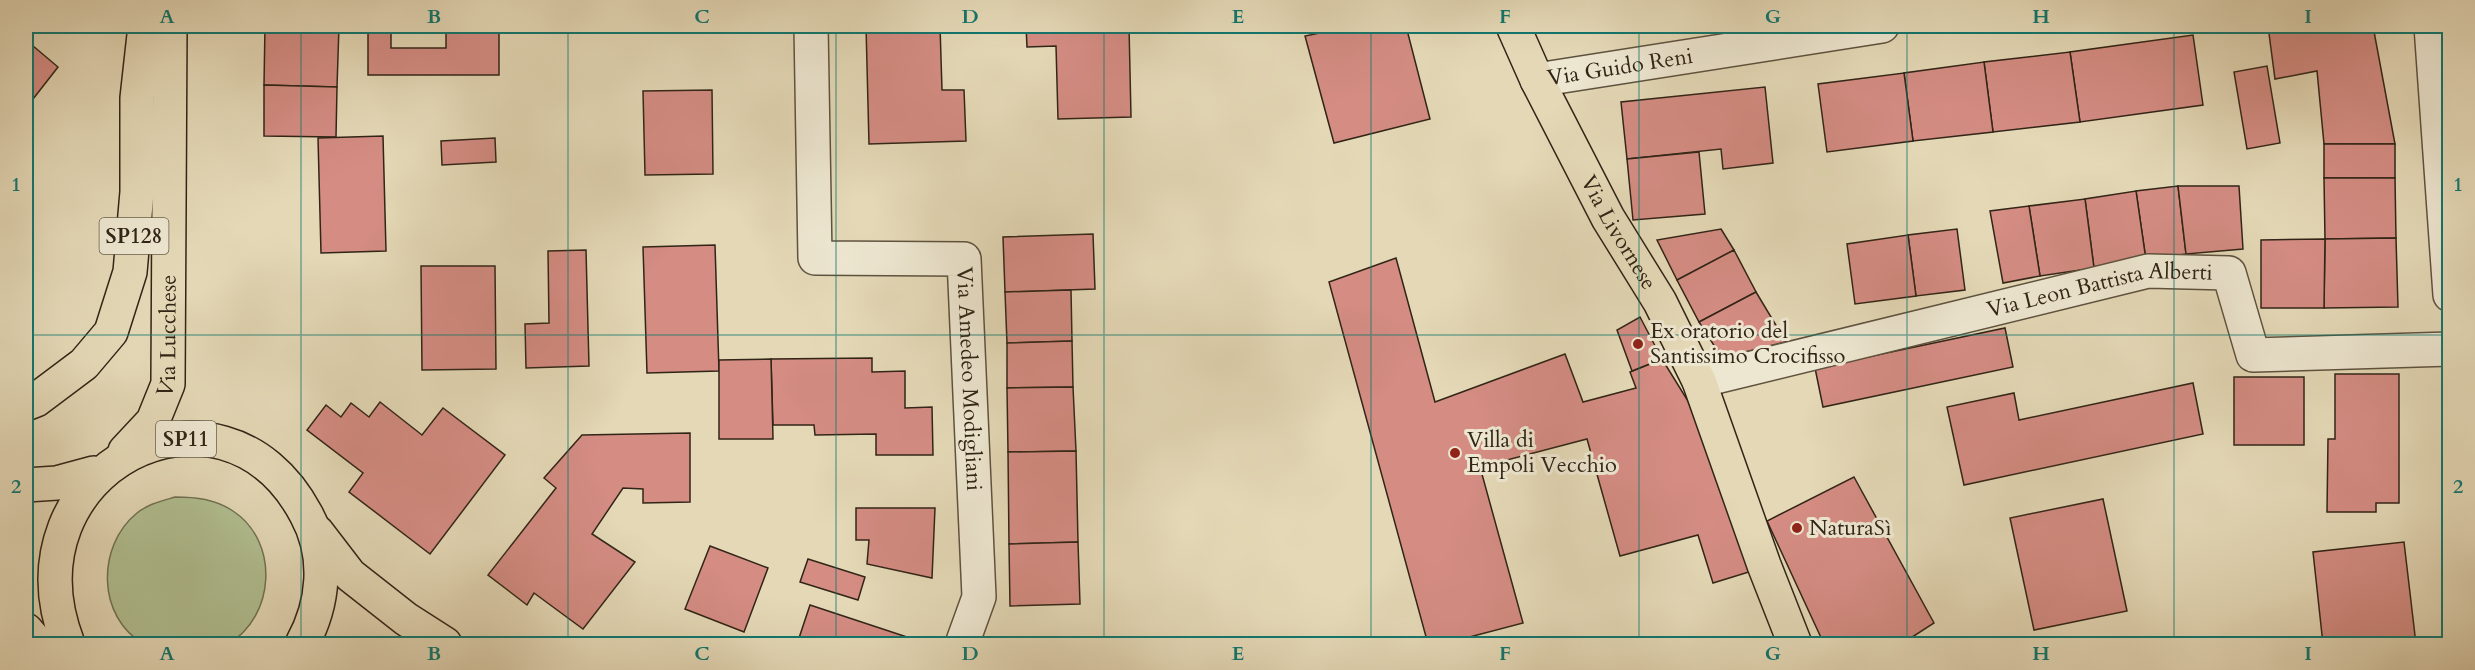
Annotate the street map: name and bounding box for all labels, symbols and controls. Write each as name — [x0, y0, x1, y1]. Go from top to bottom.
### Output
text: A — [159, 3, 175, 30]
text: B — [427, 3, 441, 30]
text: C — [694, 3, 710, 30]
text: D — [961, 3, 979, 30]
text: E — [1232, 3, 1244, 30]
text: F — [1499, 3, 1511, 30]
text: G — [1765, 3, 1781, 30]
text: H — [2032, 3, 2050, 30]
text: I — [2304, 3, 2312, 30]
street label: Via Guido Reni — [1545, 41, 1695, 93]
street label: Via Livornese — [1573, 170, 1664, 295]
text: 1 — [11, 171, 21, 198]
text: 1 — [2453, 171, 2463, 198]
road number: SP128 — [100, 218, 168, 254]
street label: Via Leon Battista Alberti — [1984, 256, 2213, 325]
street label: Via Amedeo Modigliani — [949, 266, 989, 492]
street label: Via Lucchese — [149, 275, 184, 402]
place label: Ex oratorio del Santissimo Crocifisso — [1650, 316, 1846, 371]
marker: Ex oratorio del Santissimo Crocifisso — [1631, 337, 1645, 351]
road number: SP11 — [156, 421, 216, 457]
place label: Villa di Empoli Vecchio — [1467, 425, 1617, 480]
marker: Villa di Empoli Vecchio — [1448, 446, 1462, 460]
text: 2 — [11, 473, 21, 500]
text: 2 — [2453, 473, 2463, 500]
place label: NaturaSì — [1809, 513, 1892, 543]
marker: NaturaSì — [1790, 521, 1804, 535]
text: A — [159, 640, 175, 667]
text: B — [427, 640, 441, 667]
text: C — [694, 640, 710, 667]
text: D — [961, 640, 979, 667]
text: E — [1232, 640, 1244, 667]
text: F — [1499, 640, 1511, 667]
text: G — [1765, 640, 1781, 667]
text: H — [2032, 640, 2050, 667]
text: I — [2304, 640, 2312, 667]

